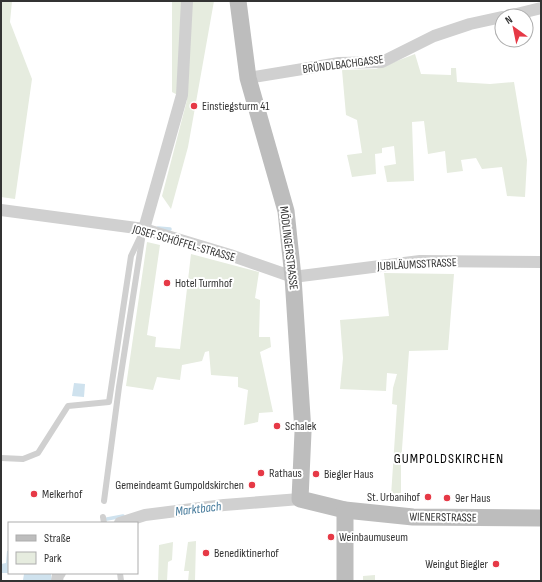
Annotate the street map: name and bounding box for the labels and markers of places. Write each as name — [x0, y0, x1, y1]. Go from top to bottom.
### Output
place label: Einstiegsturm 41 — [202, 99, 270, 114]
marker: Einstiegsturm 41 — [189, 101, 199, 111]
place label: Hotel Turmhof — [175, 276, 233, 291]
marker: Hotel Turmhof — [162, 278, 172, 288]
place label: Schalek — [285, 419, 317, 434]
marker: Schalek — [272, 421, 282, 431]
place label: Rathaus — [269, 466, 302, 481]
place label: Biegler Haus — [324, 467, 374, 482]
marker: Rathaus — [256, 468, 266, 478]
marker: Biegler Haus — [311, 469, 321, 479]
place label: Gemeindeamt Gumpoldskirchen — [115, 478, 244, 493]
marker: Gemeindeamt Gumpoldskirchen — [247, 480, 257, 490]
place label: Melkerhof — [42, 487, 83, 502]
marker: Melkerhof — [29, 489, 39, 499]
place label: St. Urbanihof — [367, 490, 421, 505]
place label: 9er Haus — [455, 491, 491, 506]
marker: St. Urbanihof — [423, 492, 433, 502]
marker: 9er Haus — [442, 493, 452, 503]
place label: Weinbaumuseum — [339, 530, 408, 545]
marker: Weinbaumuseum — [326, 532, 336, 542]
place label: Benediktinerhof — [214, 546, 279, 561]
marker: Benediktinerhof — [201, 548, 211, 558]
place label: Weingut Biegler — [425, 557, 489, 572]
marker: Weingut Biegler — [491, 559, 501, 569]

